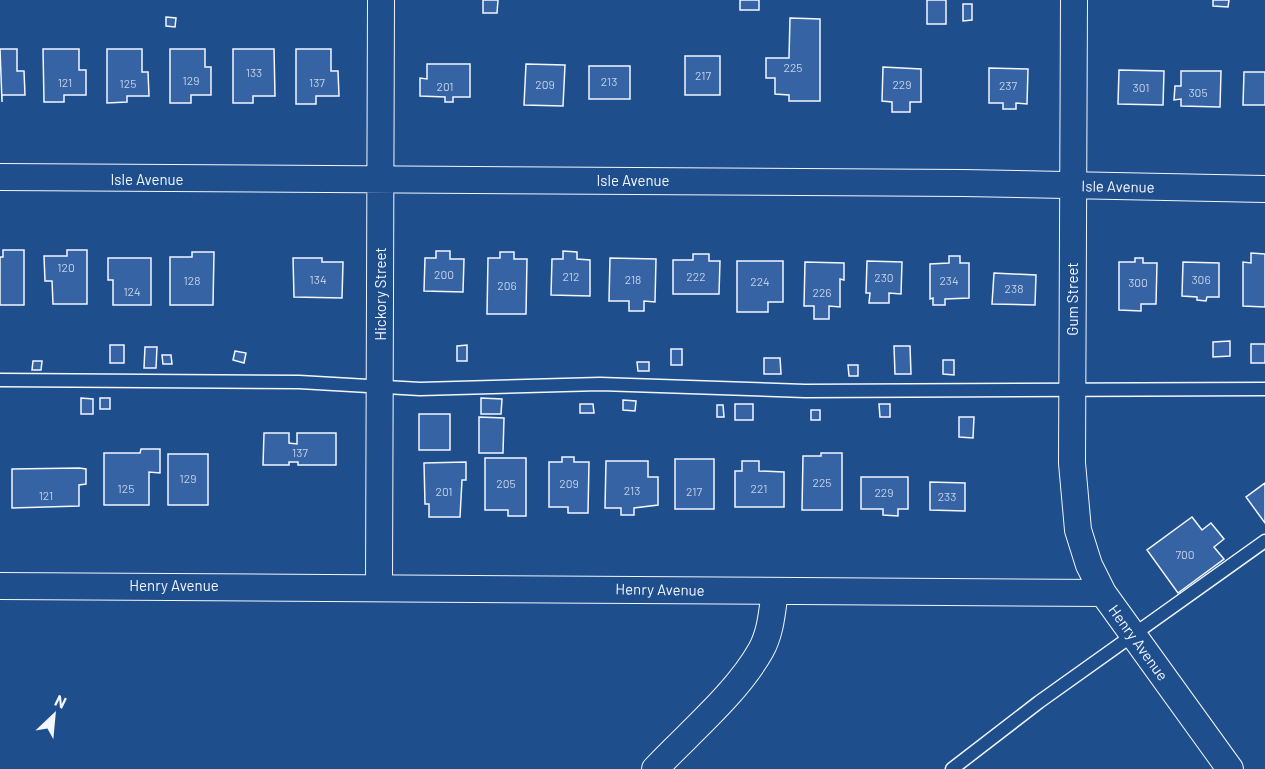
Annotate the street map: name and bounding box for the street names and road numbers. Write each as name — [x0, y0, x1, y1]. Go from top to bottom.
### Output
street label: Isle Avenue — [110, 170, 184, 188]
street label: Isle Avenue — [596, 171, 670, 189]
street label: Isle Avenue — [1081, 176, 1155, 196]
street label: Hickory Street — [371, 247, 389, 341]
street label: Gum Street — [1063, 262, 1081, 336]
street label: Henry Avenue — [129, 576, 219, 594]
street label: Henry Avenue — [615, 579, 705, 599]
street label: Henry Avenue — [1105, 601, 1172, 684]

